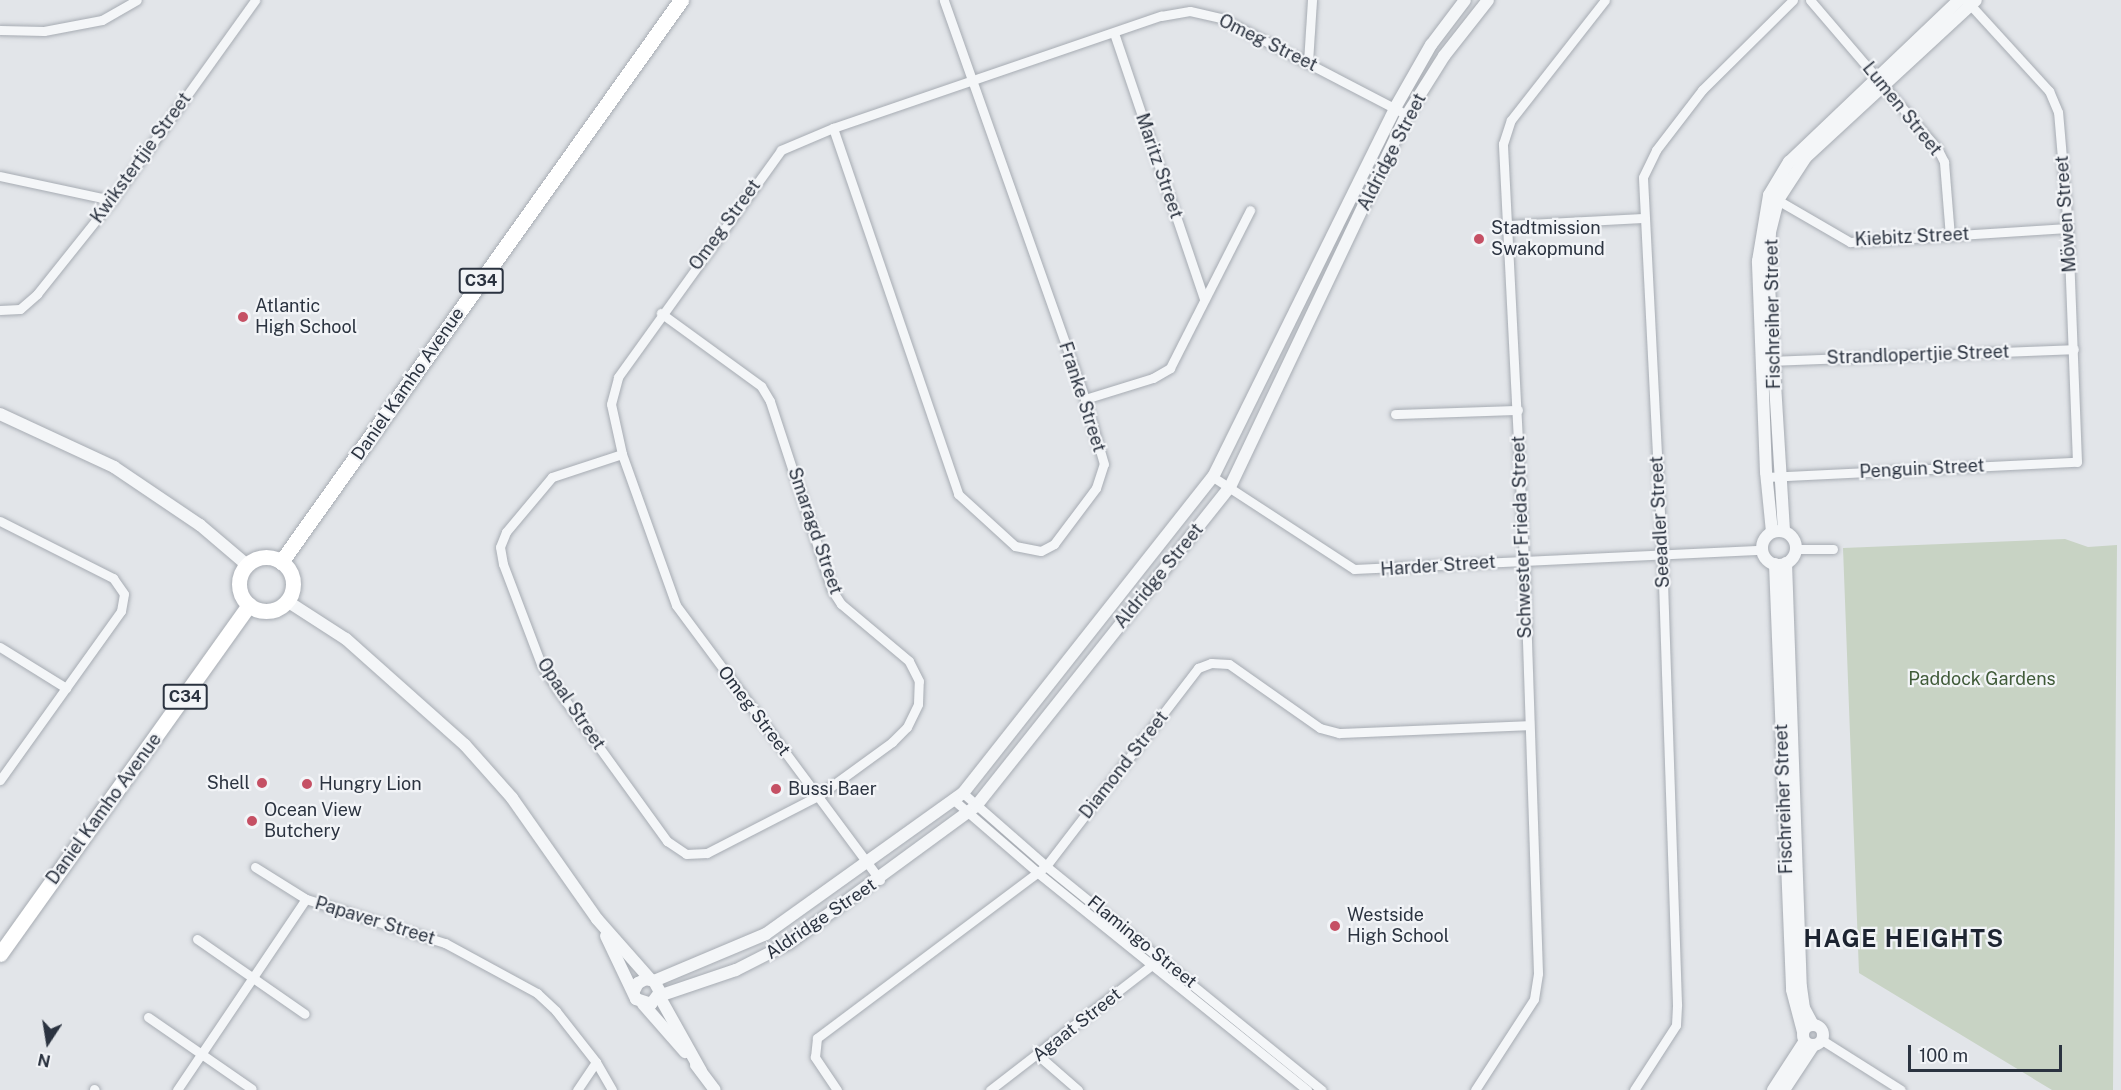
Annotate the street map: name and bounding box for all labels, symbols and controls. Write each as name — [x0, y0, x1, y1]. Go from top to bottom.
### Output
street label: Omeg Street — [1215, 10, 1321, 76]
street label: Lumen Street — [1858, 58, 1946, 160]
street label: Kwikstertjie Street — [86, 88, 196, 228]
street label: Aldridge Street — [1353, 90, 1431, 214]
street label: Maritz Street — [1131, 111, 1187, 221]
street label: Möwen Street — [2051, 155, 2081, 273]
street label: Omeg Street — [685, 175, 765, 275]
place label: Stadtmission Swakopmund — [1491, 218, 1605, 260]
street label: Kiebitz Street — [1854, 223, 1970, 251]
marker: Stadtmission Swakopmund — [1472, 232, 1486, 246]
street label: Fischreiher Street — [1761, 239, 1785, 389]
road number: C34 — [458, 268, 504, 294]
place label: Atlantic High School — [255, 296, 357, 338]
street label: Daniel Kamho Avenue — [347, 303, 469, 465]
marker: Atlantic High School — [236, 310, 250, 324]
street label: Franke Street — [1054, 339, 1110, 455]
street label: Strandlopertjie Street — [1826, 341, 2010, 369]
street label: Schwester Frieda Street — [1508, 435, 1536, 639]
street label: Seeadler Street — [1646, 455, 1674, 589]
street label: Penguin Street — [1859, 455, 1985, 483]
street label: Smaragd Street — [783, 465, 847, 597]
street label: Aldridge Street — [1110, 519, 1208, 633]
street label: Harder Street — [1380, 551, 1496, 581]
street label: Opaal Street — [532, 654, 610, 754]
street label: Omeg Street — [713, 662, 795, 760]
park label: Paddock Gardens — [1908, 668, 2056, 690]
road number: C34 — [162, 684, 207, 710]
street label: Diamond Street — [1075, 707, 1173, 823]
street label: Fischreiher Street — [1771, 723, 1797, 875]
street label: Daniel Kamho Avenue — [42, 729, 166, 889]
place label: Shell — [207, 772, 250, 794]
place label: Hungry Lion — [319, 773, 422, 795]
marker: Shell — [255, 776, 269, 790]
marker: Hungry Lion — [300, 777, 314, 791]
place label: Bussi Baer — [788, 778, 877, 800]
marker: Bussi Baer — [769, 782, 783, 796]
place label: Ocean View Butchery — [264, 800, 362, 842]
marker: Ocean View Butchery — [245, 814, 259, 828]
street label: Aldridge Street — [762, 874, 880, 964]
street label: Flamingo Street — [1083, 891, 1201, 993]
street label: Papaver Street — [312, 892, 438, 950]
place label: Westside High School — [1347, 905, 1449, 948]
marker: Westside High School — [1328, 919, 1342, 933]
district label: HAGE HEIGHTS — [1803, 925, 2005, 953]
street label: Agaat Street — [1028, 984, 1126, 1066]
north arrow — [18, 1012, 78, 1072]
scale bar — [1911, 1033, 2066, 1071]
text: 100 m — [1919, 1045, 1968, 1066]
text: N — [36, 1050, 52, 1071]

